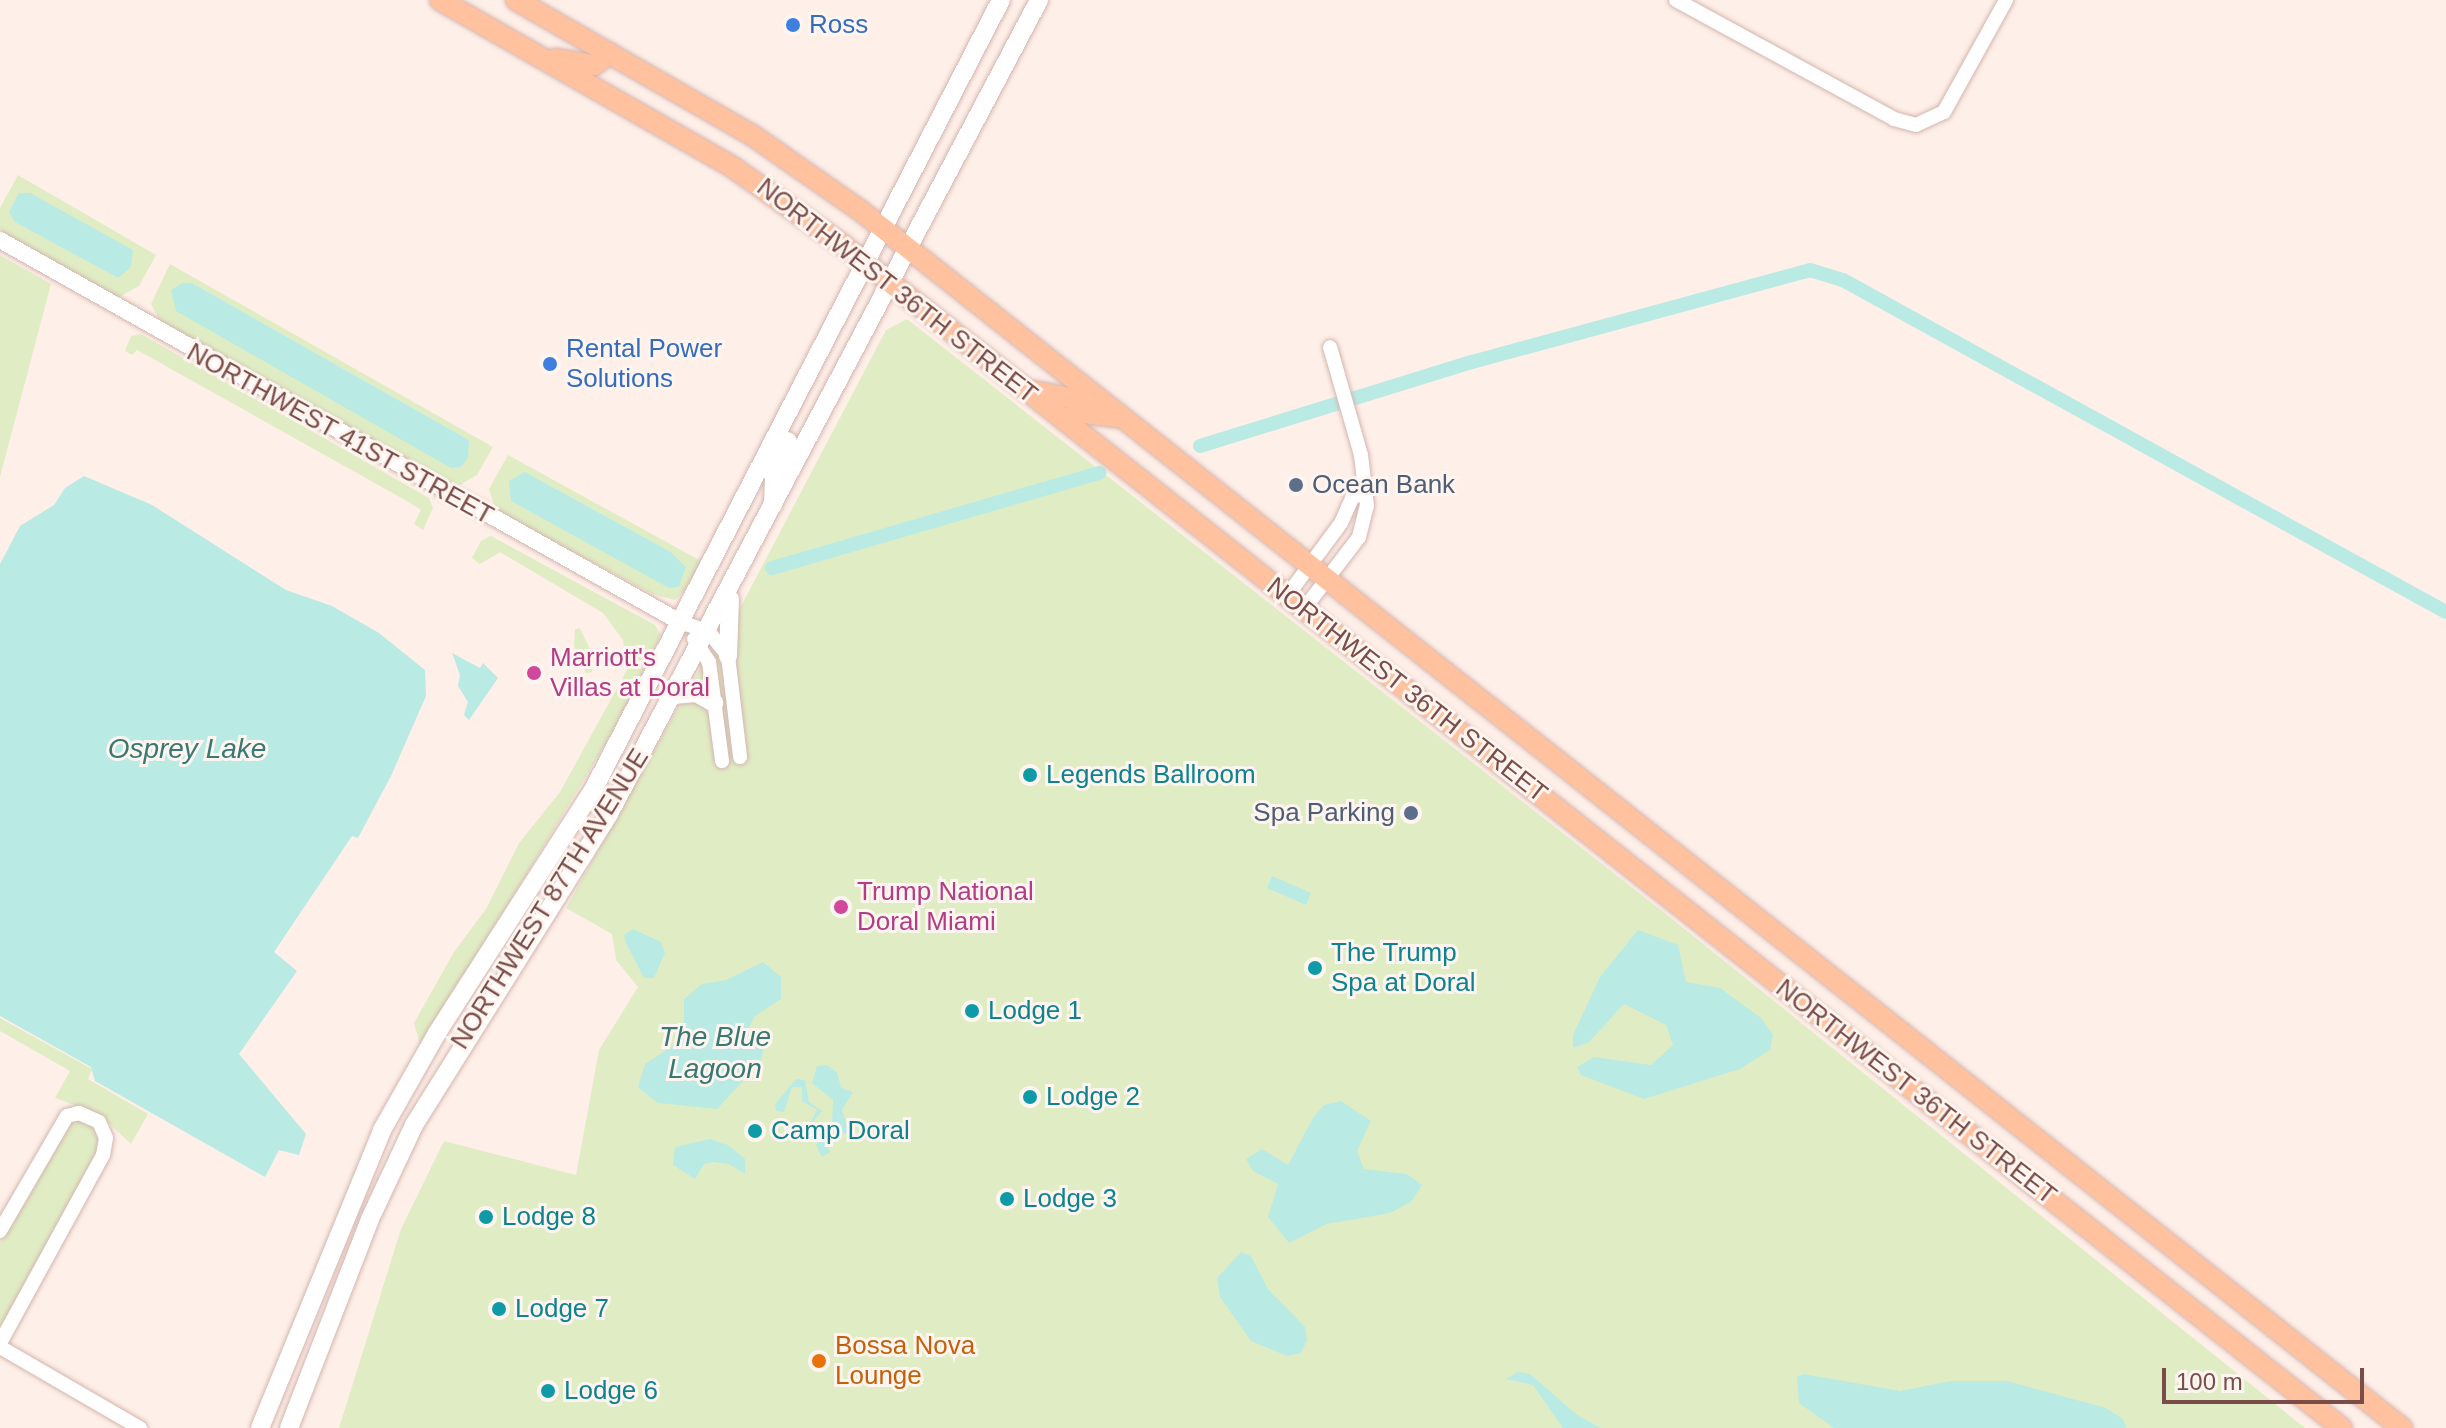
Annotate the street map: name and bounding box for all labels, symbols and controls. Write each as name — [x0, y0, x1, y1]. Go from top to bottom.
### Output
place label: Ross — [809, 9, 868, 41]
marker: Ross — [784, 16, 802, 34]
street label: NORTHWEST 36TH STREET — [750, 172, 1044, 410]
place label: Rental Power Solutions — [566, 333, 722, 394]
street label: NORTHWEST 41ST STREET — [181, 336, 499, 532]
marker: Rental Power Solutions — [541, 355, 559, 373]
place label: Ocean Bank — [1312, 469, 1455, 501]
marker: Ocean Bank — [1287, 476, 1305, 494]
street label: NORTHWEST 36TH STREET — [1260, 571, 1554, 809]
place label: Marriott's Villas at Doral — [550, 642, 710, 704]
marker: Marriott's Villas at Doral — [525, 664, 543, 682]
water label: Osprey Lake — [108, 732, 266, 766]
street label: NORTHWEST 87TH AVENUE — [444, 742, 656, 1056]
place label: Legends Ballroom — [1046, 759, 1256, 791]
marker: Legends Ballroom — [1021, 766, 1039, 784]
place label: Spa Parking — [1253, 797, 1395, 829]
marker: Spa Parking — [1402, 804, 1420, 822]
place label: Trump National Doral Miami — [857, 876, 1034, 938]
marker: Trump National Doral Miami — [832, 898, 850, 916]
place label: The Trump Spa at Doral — [1331, 937, 1476, 998]
marker: The Trump Spa at Doral — [1306, 959, 1324, 977]
street label: NORTHWEST 36TH STREET — [1769, 973, 2063, 1211]
place label: Lodge 1 — [988, 995, 1082, 1027]
marker: Lodge 1 — [963, 1002, 981, 1020]
water label: The Blue Lagoon — [659, 1020, 771, 1086]
place label: Lodge 2 — [1046, 1081, 1140, 1113]
marker: Lodge 2 — [1021, 1088, 1039, 1106]
place label: Camp Doral — [771, 1115, 910, 1147]
marker: Camp Doral — [746, 1122, 764, 1140]
place label: Lodge 3 — [1023, 1183, 1117, 1215]
marker: Lodge 3 — [998, 1190, 1016, 1208]
place label: Lodge 8 — [502, 1201, 596, 1233]
marker: Lodge 8 — [477, 1208, 495, 1226]
place label: Lodge 7 — [515, 1293, 609, 1325]
marker: Lodge 7 — [490, 1300, 508, 1318]
place label: Bossa Nova Lounge — [835, 1330, 975, 1392]
marker: Bossa Nova Lounge — [810, 1352, 828, 1370]
scale bar — [2166, 1352, 2368, 1402]
text: 100 m — [2176, 1368, 2243, 1395]
place label: Lodge 6 — [564, 1375, 658, 1407]
marker: Lodge 6 — [539, 1382, 557, 1400]

